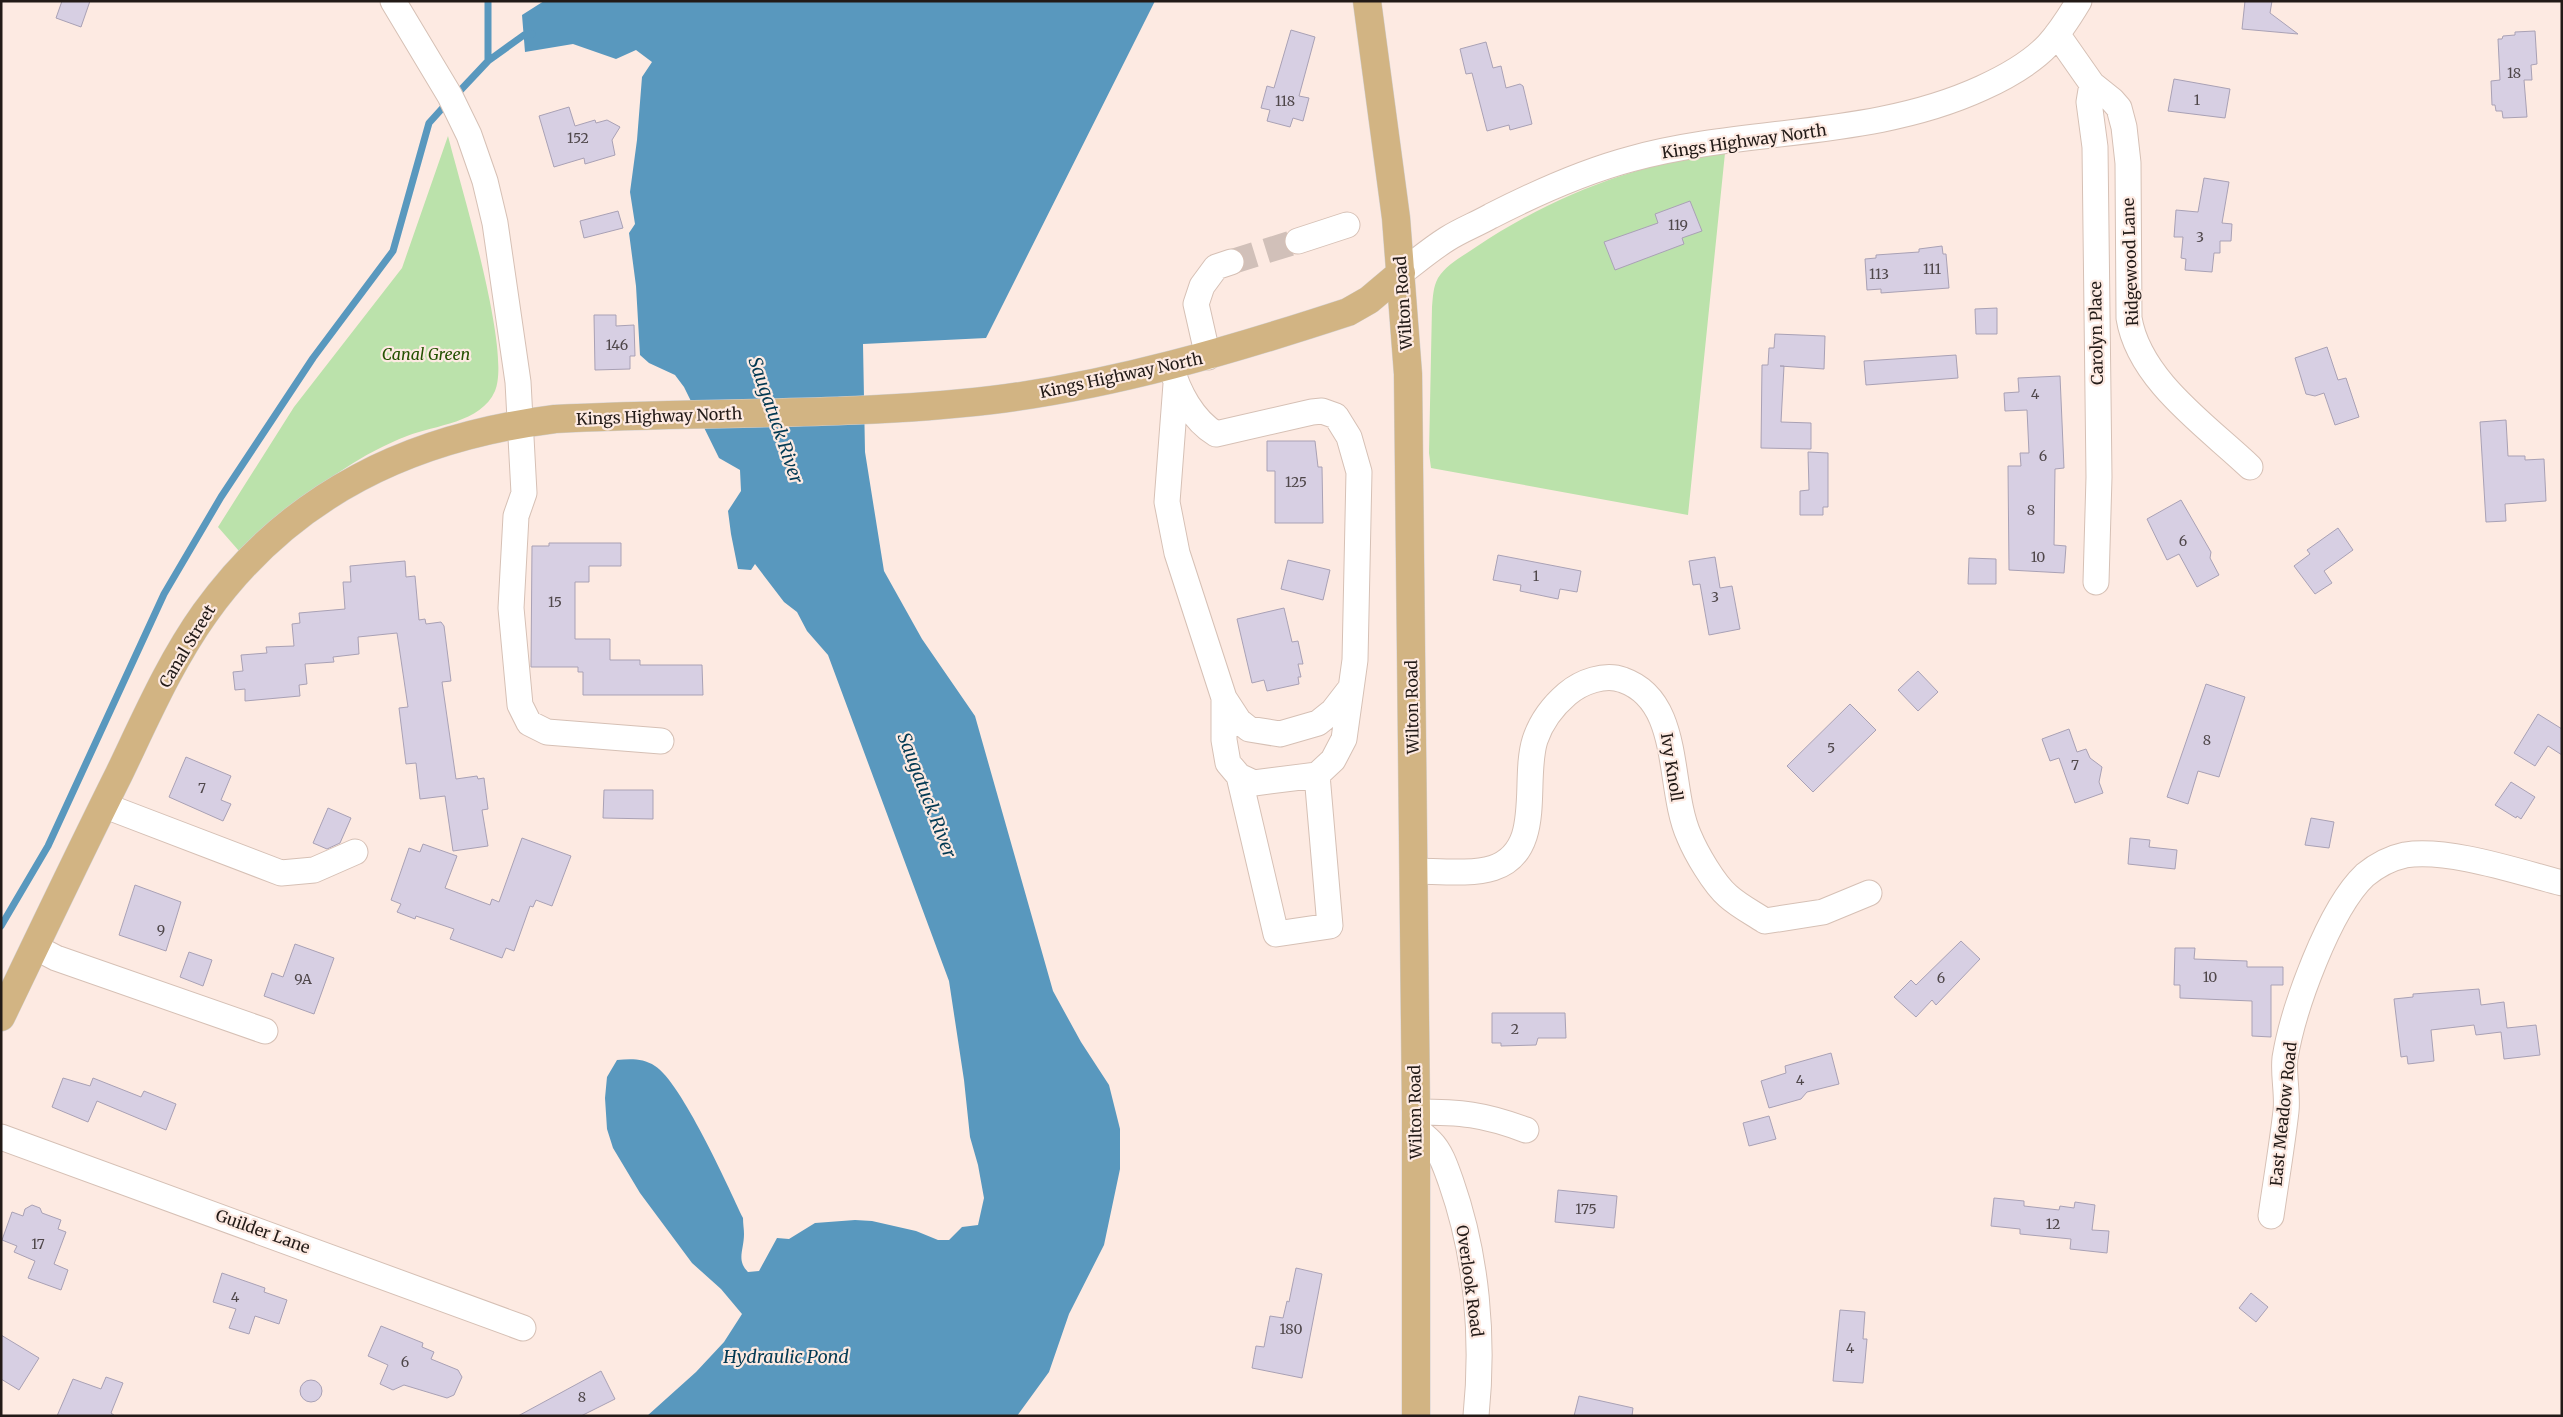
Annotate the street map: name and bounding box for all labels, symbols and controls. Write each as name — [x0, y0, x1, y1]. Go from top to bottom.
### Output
house number: 18 — [2507, 64, 2521, 82]
house number: 1 — [2194, 91, 2200, 109]
house number: 118 — [1275, 92, 1295, 110]
street label: Kings Highway North — [1660, 119, 1828, 162]
house number: 152 — [567, 129, 589, 147]
street label: Ridgewood Lane — [2118, 198, 2142, 326]
house number: 119 — [1668, 216, 1688, 234]
house number: 3 — [2196, 228, 2204, 246]
street label: Wilton Road — [1390, 255, 1416, 352]
house number: 111 — [1923, 260, 1941, 278]
house number: 113 — [1869, 265, 1889, 283]
street label: Carolyn Place — [2085, 281, 2107, 385]
house number: 146 — [606, 336, 628, 354]
park label: Canal Green — [382, 344, 470, 364]
street label: Kings Highway North — [1038, 348, 1205, 402]
water label: Saugatuck River — [744, 354, 809, 487]
house number: 4 — [2031, 385, 2040, 403]
street label: Kings Highway North — [576, 403, 743, 429]
house number: 6 — [2039, 447, 2047, 465]
house number: 125 — [1285, 473, 1307, 491]
house number: 8 — [2027, 501, 2035, 519]
house number: 6 — [2179, 532, 2187, 550]
house number: 10 — [2031, 548, 2045, 566]
house number: 1 — [1533, 567, 1539, 585]
house number: 3 — [1711, 588, 1719, 606]
house number: 15 — [548, 593, 562, 611]
street label: Canal Street — [154, 600, 220, 691]
street label: Wilton Road — [1401, 659, 1423, 755]
water label: Saugatuck River — [893, 729, 962, 861]
street label: Ivy Knoll — [1657, 731, 1687, 803]
house number: 8 — [2203, 731, 2211, 749]
house number: 5 — [1827, 739, 1835, 757]
house number: 7 — [2071, 756, 2079, 774]
house number: 7 — [198, 779, 206, 797]
house number: 9 — [157, 921, 165, 939]
house number: 10 — [2203, 968, 2217, 986]
house number: 6 — [1937, 969, 1945, 987]
house number: 9A — [294, 970, 312, 988]
house number: 2 — [1511, 1020, 1519, 1038]
street label: East Meadow Road — [2265, 1040, 2301, 1187]
street label: Wilton Road — [1404, 1064, 1426, 1160]
house number: 4 — [1796, 1071, 1805, 1089]
house number: 175 — [1575, 1200, 1597, 1218]
street label: Guilder Lane — [213, 1205, 313, 1257]
house number: 12 — [2046, 1215, 2060, 1233]
street label: Overlook Road — [1452, 1224, 1488, 1339]
house number: 17 — [31, 1235, 45, 1253]
house number: 4 — [231, 1288, 240, 1306]
house number: 180 — [1279, 1320, 1303, 1338]
house number: 4 — [1846, 1339, 1855, 1357]
water label: Hydraulic Pond — [722, 1345, 849, 1368]
house number: 6 — [401, 1353, 409, 1371]
house number: 8 — [578, 1388, 586, 1406]

